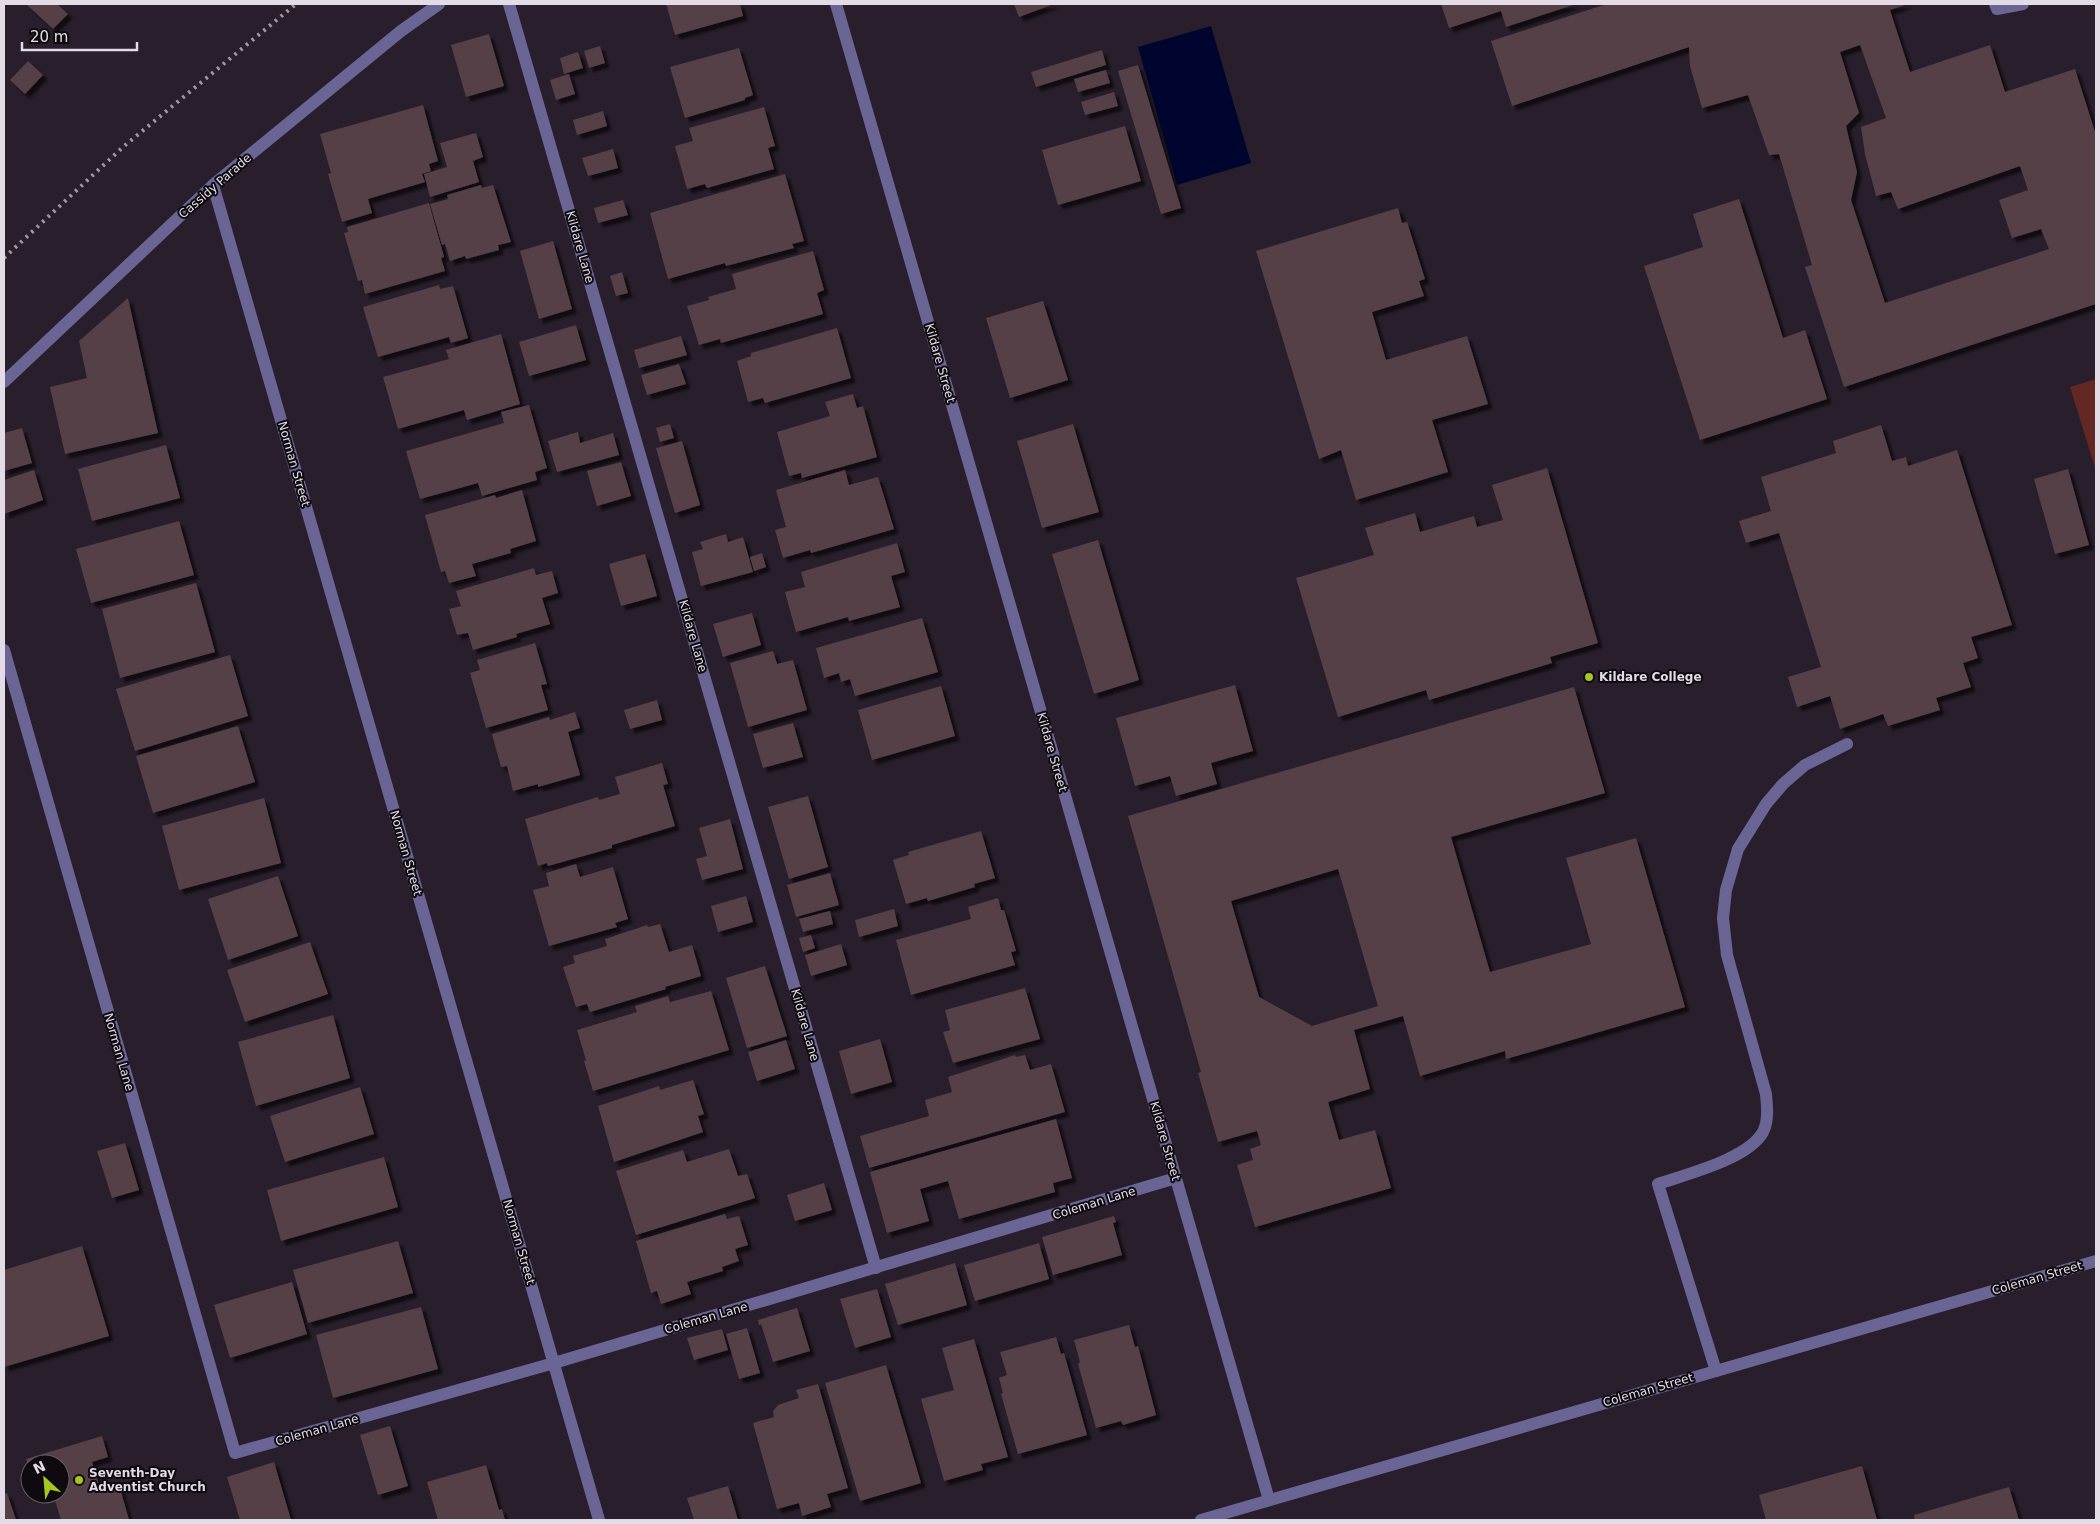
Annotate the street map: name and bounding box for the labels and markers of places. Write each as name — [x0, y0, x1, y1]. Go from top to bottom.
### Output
place label: Kildare College — [1599, 670, 1702, 684]
marker: Kildare College — [1583, 671, 1595, 683]
place label: Seventh-Day Adventist Church — [89, 1466, 206, 1494]
marker: Seventh-Day Adventist Church — [73, 1474, 85, 1486]

